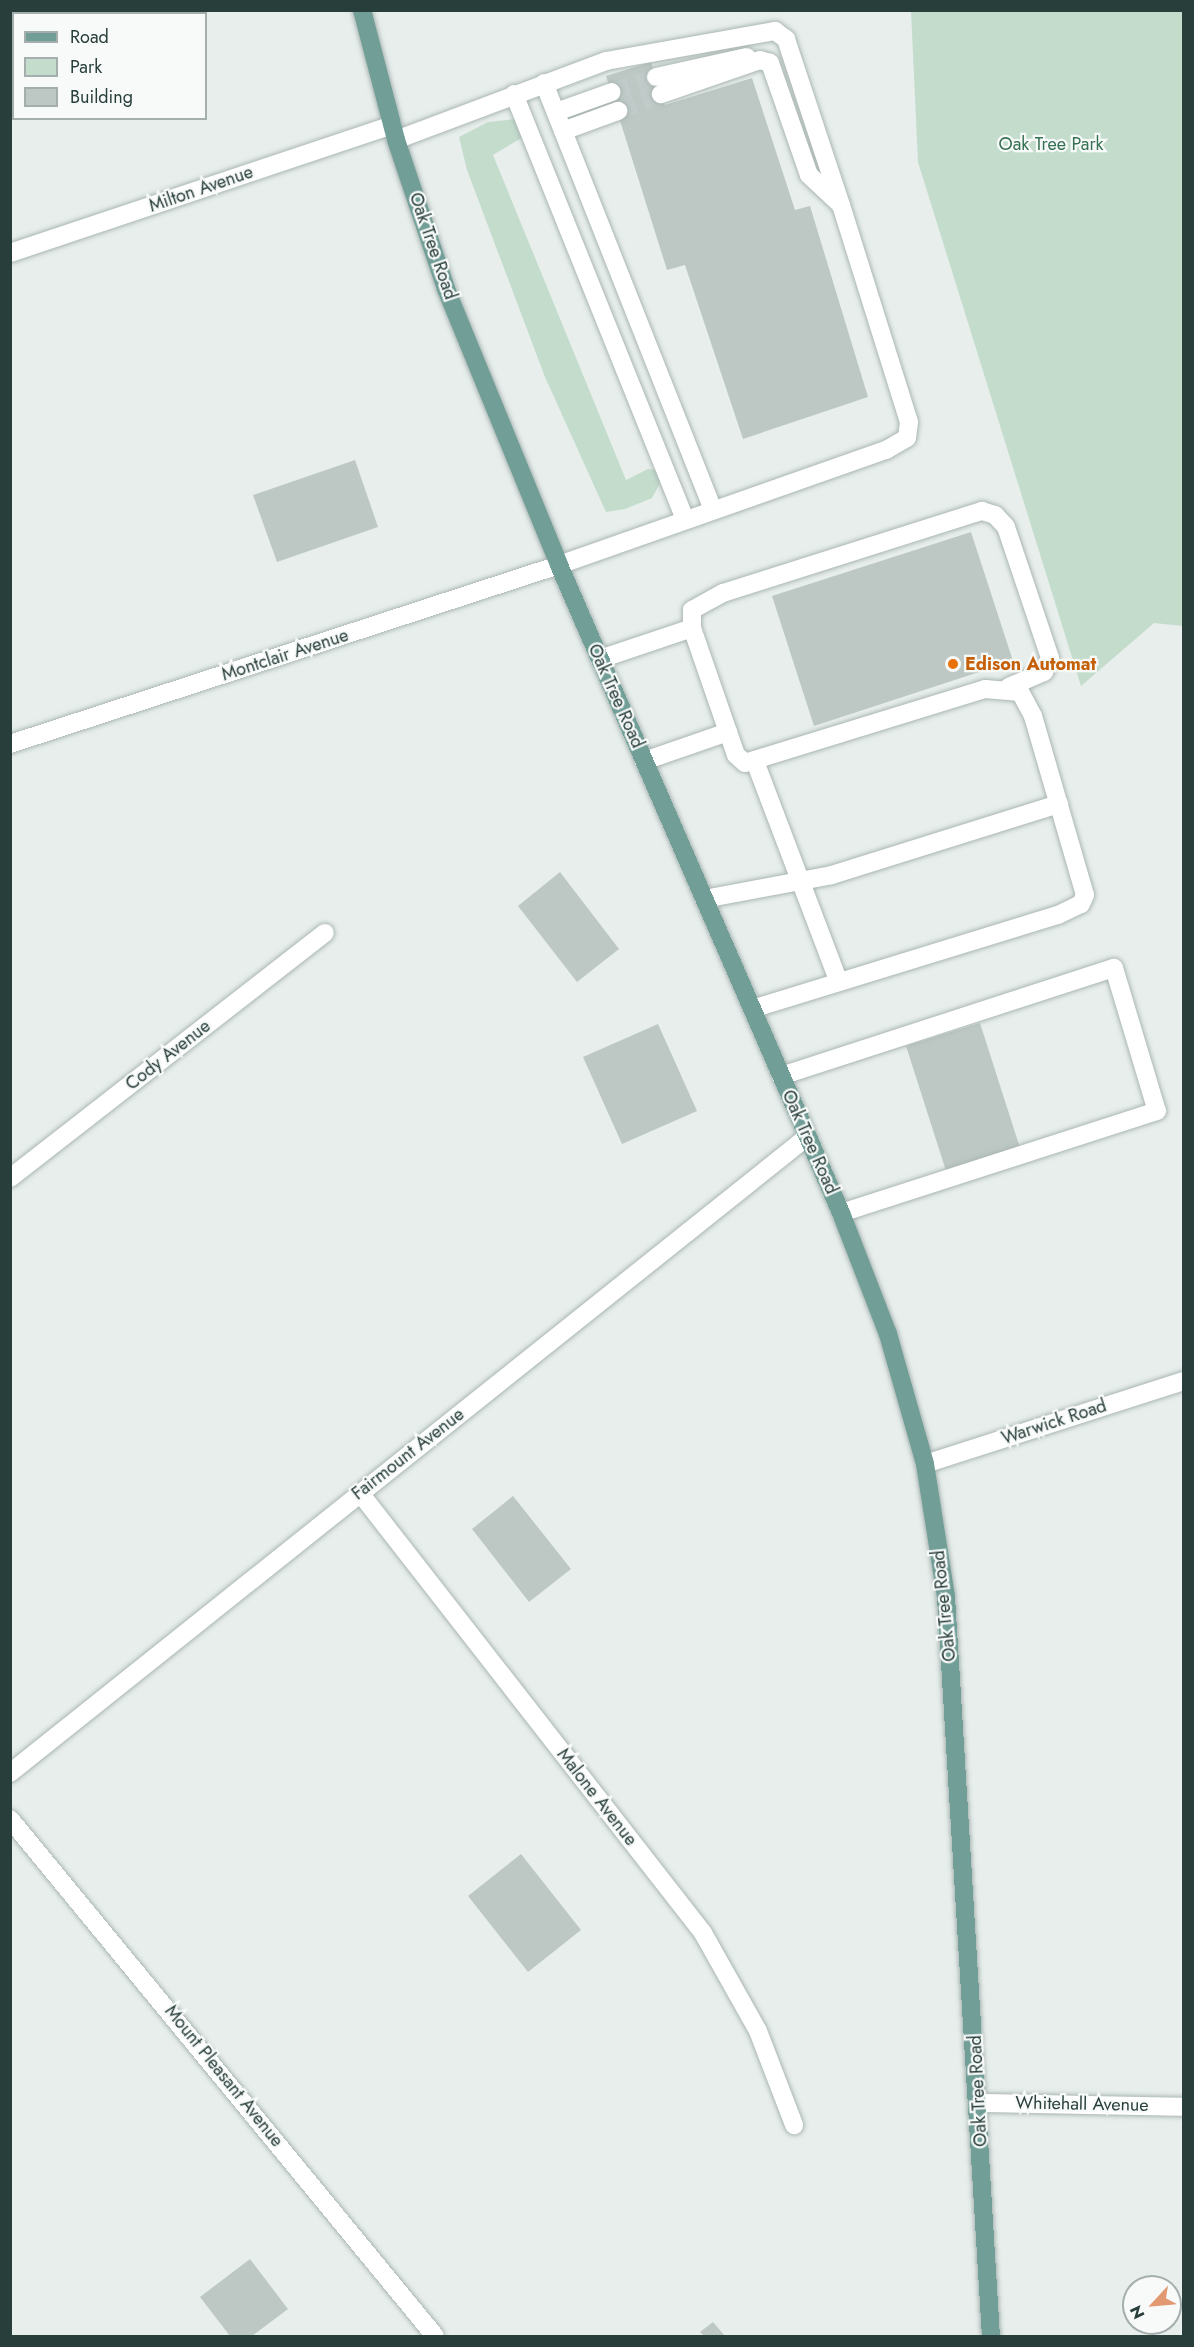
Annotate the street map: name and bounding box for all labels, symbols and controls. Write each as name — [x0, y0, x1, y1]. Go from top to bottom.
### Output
legend — [12, 12, 207, 120]
text: Road — [70, 24, 109, 50]
text: Park — [70, 54, 102, 80]
text: Building — [70, 84, 133, 110]
park label: Oak Tree Park — [998, 133, 1104, 155]
street label: Milton Avenue — [146, 161, 256, 217]
street label: Oak Tree Road — [405, 190, 461, 302]
street label: Montclair Avenue — [219, 624, 351, 686]
street label: Oak Tree Road — [583, 641, 649, 751]
place label: Edison Automat — [965, 653, 1096, 675]
marker: Edison Automat — [946, 657, 960, 671]
street label: Cody Avenue — [121, 1015, 215, 1095]
street label: Oak Tree Road — [777, 1087, 843, 1197]
street label: Warwick Road — [999, 1395, 1109, 1449]
street label: Fairmount Avenue — [348, 1403, 468, 1505]
street label: Oak Tree Road — [927, 1549, 961, 1663]
street label: Malone Avenue — [552, 1744, 642, 1850]
street label: Mount Pleasant Avenue — [160, 2001, 288, 2151]
street label: Oak Tree Road — [964, 2035, 992, 2147]
street label: Whitehall Avenue — [1015, 2092, 1149, 2116]
north arrow — [1122, 2275, 1182, 2335]
text: N — [1124, 2301, 1150, 2323]

